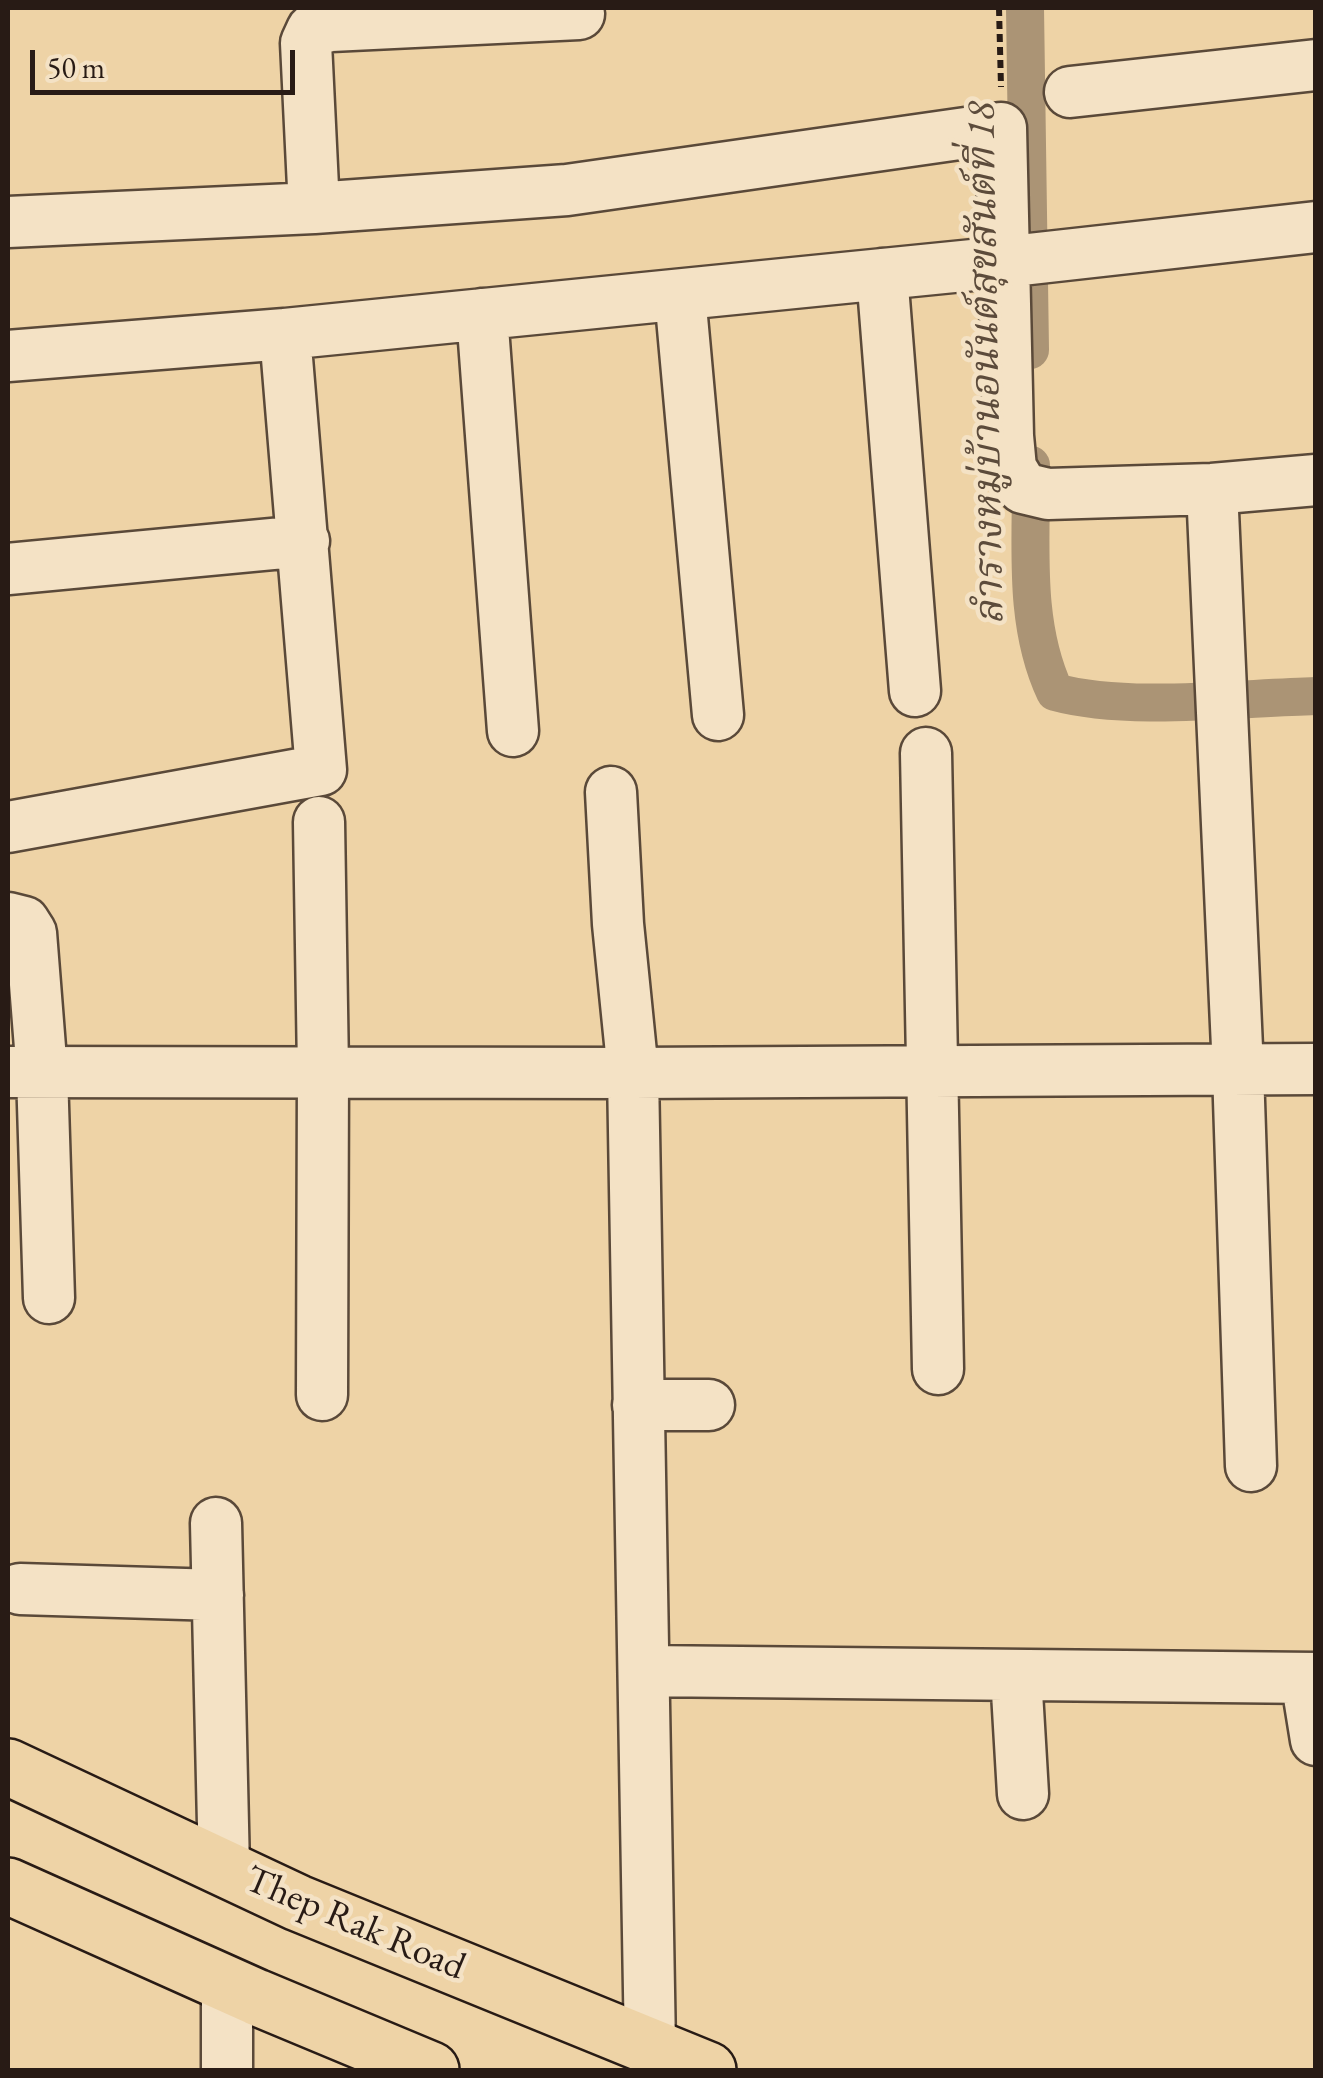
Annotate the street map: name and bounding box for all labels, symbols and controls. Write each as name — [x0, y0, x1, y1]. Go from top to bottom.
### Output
scale bar — [35, 30, 300, 92]
text: 50 m — [47, 48, 105, 87]
water label: ลำรางหมู่บ้านอนันต์สุขสันต์ที่ 18 — [958, 101, 1016, 625]
street label: Thep Rak Road — [238, 1857, 472, 1991]

